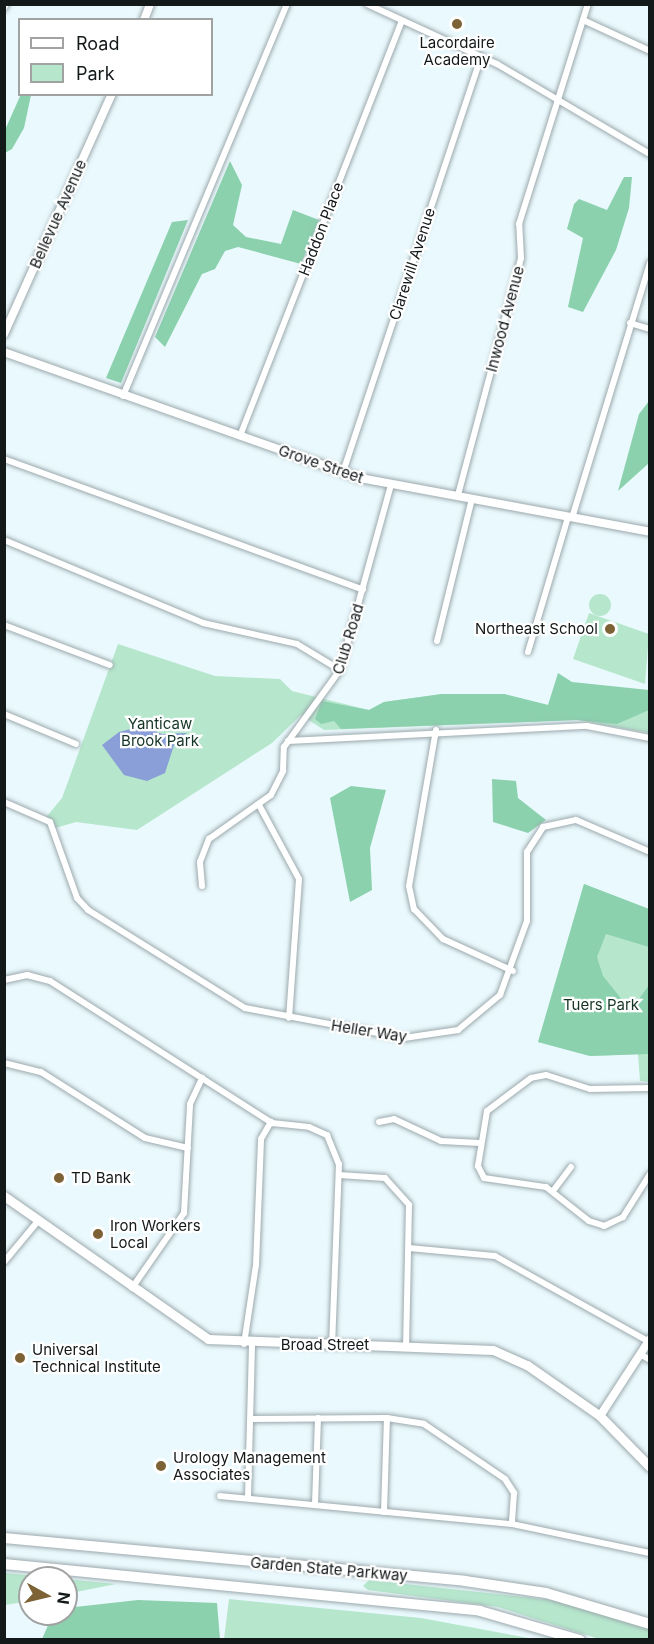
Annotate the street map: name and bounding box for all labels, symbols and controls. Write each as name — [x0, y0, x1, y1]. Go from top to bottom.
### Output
marker: Lacordaire Academy — [450, 17, 464, 31]
legend — [18, 18, 213, 96]
text: Road — [76, 33, 119, 54]
place label: Lacordaire Academy — [419, 33, 495, 68]
text: Park — [76, 63, 115, 84]
street label: Bellevue Avenue — [26, 157, 90, 271]
street label: Haddon Place — [295, 180, 347, 278]
street label: Clarewill Avenue — [385, 206, 439, 322]
street label: Inwood Avenue — [482, 264, 528, 374]
street label: Grove Street — [276, 441, 366, 487]
street label: Club Road — [329, 601, 367, 677]
place label: Northeast School — [475, 620, 598, 638]
marker: Northeast School — [603, 622, 617, 636]
park label: Yanticaw Brook Park — [121, 714, 199, 749]
park label: Tuers Park — [563, 996, 639, 1014]
street label: Heller Way — [330, 1016, 408, 1046]
place label: TD Bank — [71, 1169, 131, 1187]
marker: TD Bank — [52, 1171, 66, 1185]
place label: Iron Workers Local — [110, 1216, 201, 1251]
marker: Iron Workers Local — [91, 1227, 105, 1241]
street label: Broad Street — [281, 1336, 369, 1354]
place label: Universal Technical Institute — [32, 1340, 161, 1375]
marker: Universal Technical Institute — [13, 1351, 27, 1365]
place label: Urology Management Associates — [173, 1448, 326, 1483]
marker: Urology Management Associates — [154, 1459, 168, 1473]
street label: Garden State Parkway — [250, 1553, 408, 1585]
north arrow — [18, 1566, 78, 1626]
text: N — [53, 1591, 75, 1606]

